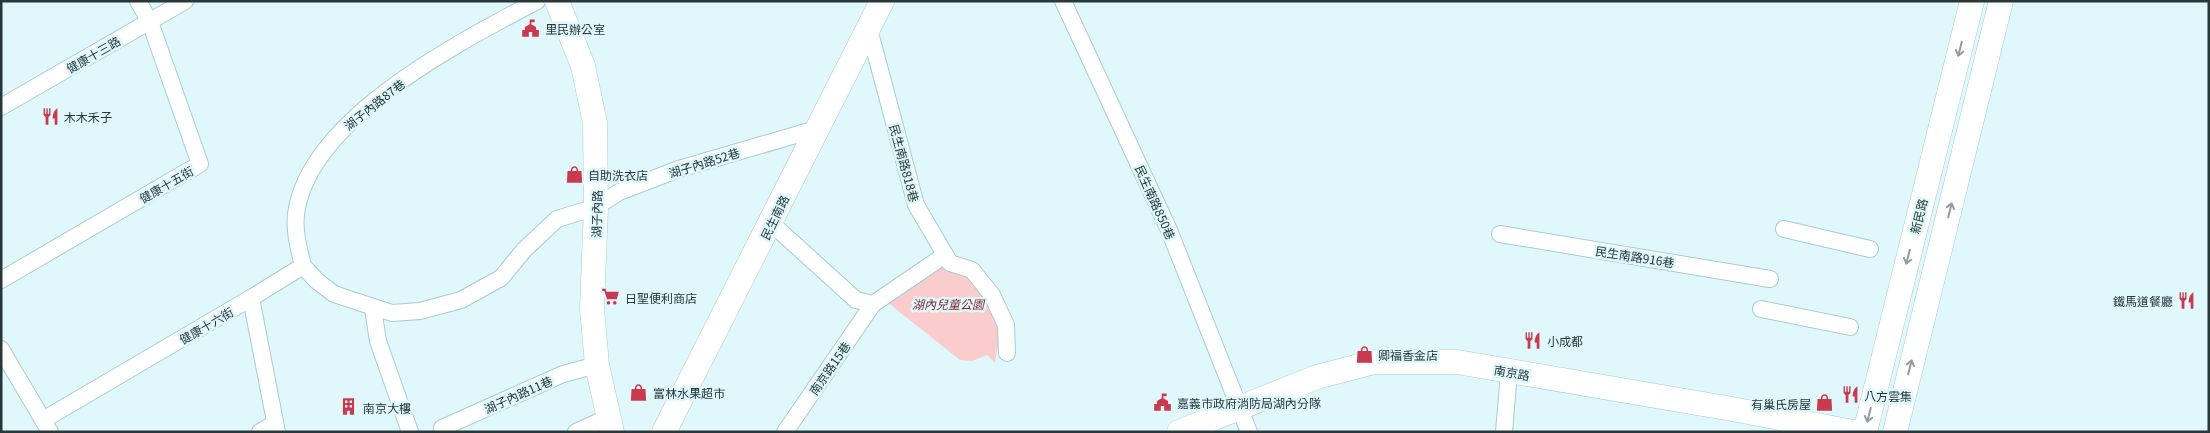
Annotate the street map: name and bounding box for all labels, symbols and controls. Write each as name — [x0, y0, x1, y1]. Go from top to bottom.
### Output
public building icon: 里民辦公室 — [521, 18, 541, 38]
place label: 里民辦公室 — [545, 20, 605, 37]
street label: 健康十三路 — [63, 32, 123, 76]
one-way arrow — [1955, 40, 1965, 56]
street label: 湖子內路87巷 — [340, 75, 408, 133]
restaurant icon: 木木禾子 — [40, 106, 60, 126]
place label: 木木禾子 — [64, 108, 112, 125]
street label: 民生南路818巷 — [886, 122, 924, 204]
street label: 湖子內路52巷 — [666, 143, 742, 181]
street label: 健康十五街 — [136, 162, 196, 206]
street label: 民生南路850巷 — [1132, 162, 1180, 242]
shop icon: 自助洗衣店 — [564, 164, 584, 184]
place label: 自助洗衣店 — [588, 166, 648, 183]
street label: 湖子內路 — [587, 190, 605, 238]
street label: 民生南路 — [756, 192, 792, 242]
street label: 新民路 — [1905, 196, 1931, 236]
one-way arrow — [1945, 202, 1955, 218]
street label: 民生南路916巷 — [1594, 241, 1676, 271]
one-way arrow — [1903, 249, 1912, 265]
supermarket icon: 日聖便利商店 — [601, 287, 621, 307]
place label: 日聖便利商店 — [625, 289, 697, 306]
restaurant icon: 鐵馬道餐廳 — [2177, 290, 2197, 310]
place label: 鐵馬道餐廳 — [2113, 292, 2173, 309]
park label: 湖內兒童公園 — [912, 295, 986, 312]
street label: 健康十六街 — [176, 303, 236, 347]
restaurant icon: 小成都 — [1523, 330, 1543, 350]
place label: 小成都 — [1547, 332, 1583, 349]
street label: 南京路15巷 — [804, 338, 854, 398]
shop icon: 卿福香金店 — [1354, 344, 1374, 364]
place label: 卿福香金店 — [1378, 346, 1438, 363]
one-way arrow — [1906, 360, 1916, 376]
street label: 南京路 — [1493, 361, 1531, 383]
street label: 湖子內路11巷 — [481, 371, 555, 417]
shop icon: 富林水果超市 — [629, 382, 649, 402]
place label: 富林水果超市 — [653, 384, 725, 401]
restaurant icon: 八方雲集 — [1840, 385, 1860, 405]
place label: 八方雲集 — [1864, 387, 1912, 404]
public building icon: 嘉義市政府消防局湖內分隊 — [1153, 392, 1173, 412]
shop icon: 有巢氏房屋 — [1815, 393, 1835, 413]
place label: 嘉義市政府消防局湖內分隊 — [1177, 394, 1321, 411]
place label: 有巢氏房屋 — [1751, 395, 1811, 412]
building icon: 南京大樓 — [339, 397, 359, 417]
place label: 南京大樓 — [363, 399, 411, 416]
one-way arrow — [1864, 406, 1873, 422]

